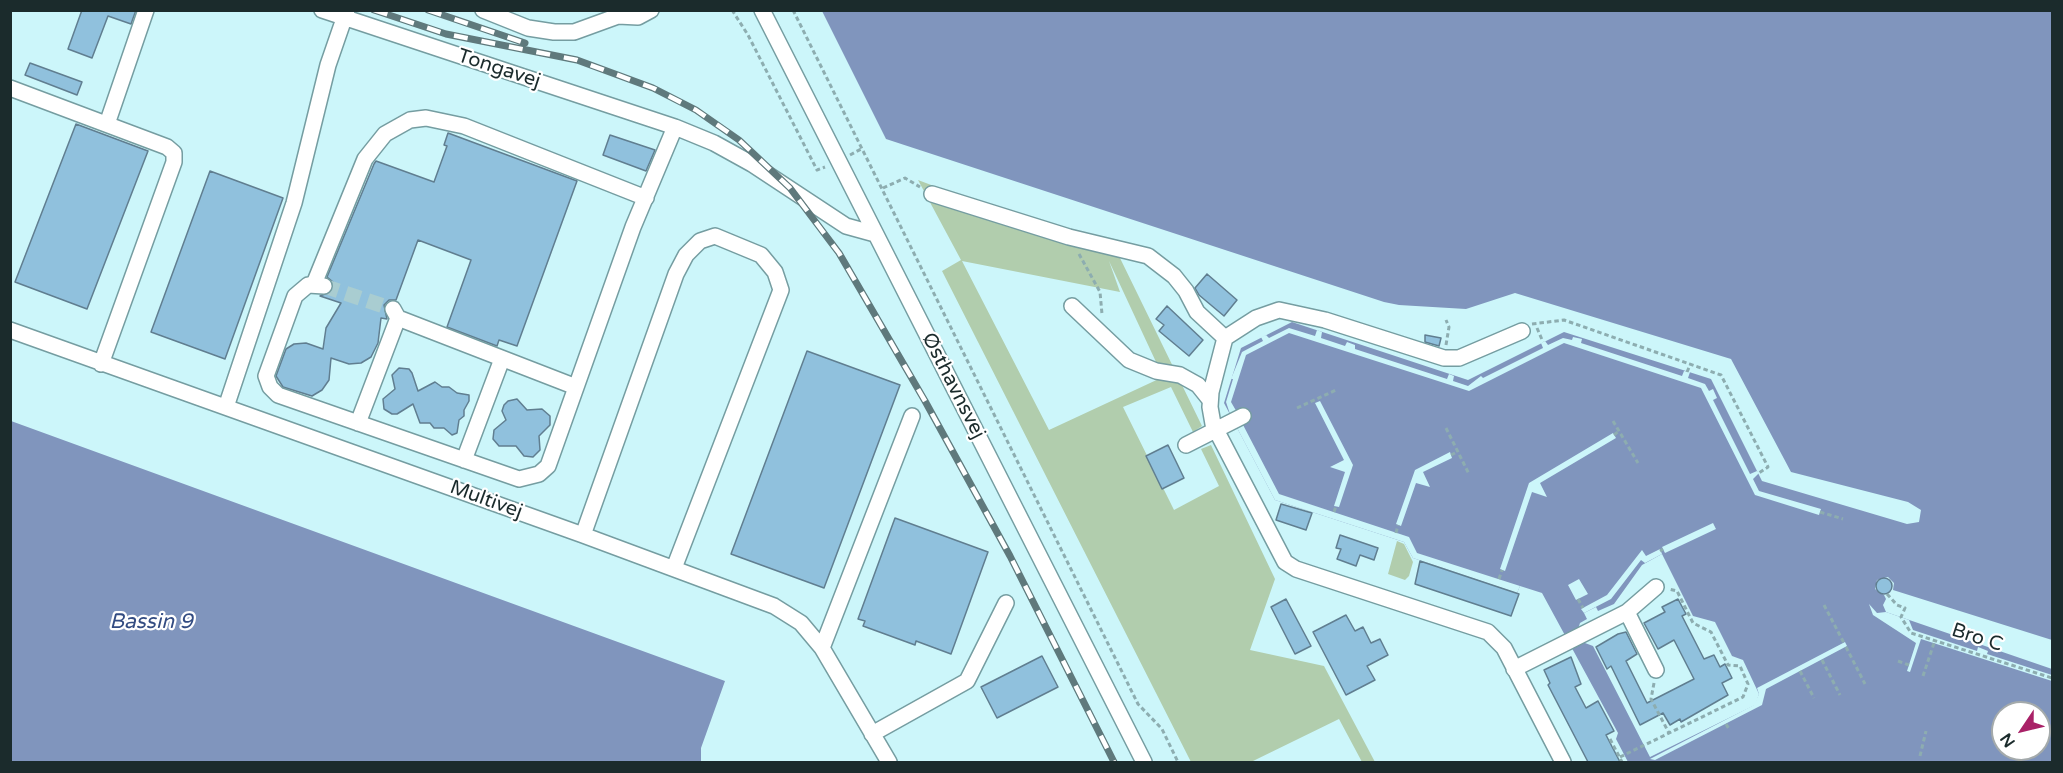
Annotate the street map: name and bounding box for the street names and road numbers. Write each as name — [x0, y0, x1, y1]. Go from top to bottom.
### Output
street label: Tongavej — [455, 44, 543, 94]
street label: Østhavnsvej — [916, 329, 990, 443]
street label: Multivej — [446, 476, 526, 524]
street label: Bro C — [1948, 619, 2006, 657]

